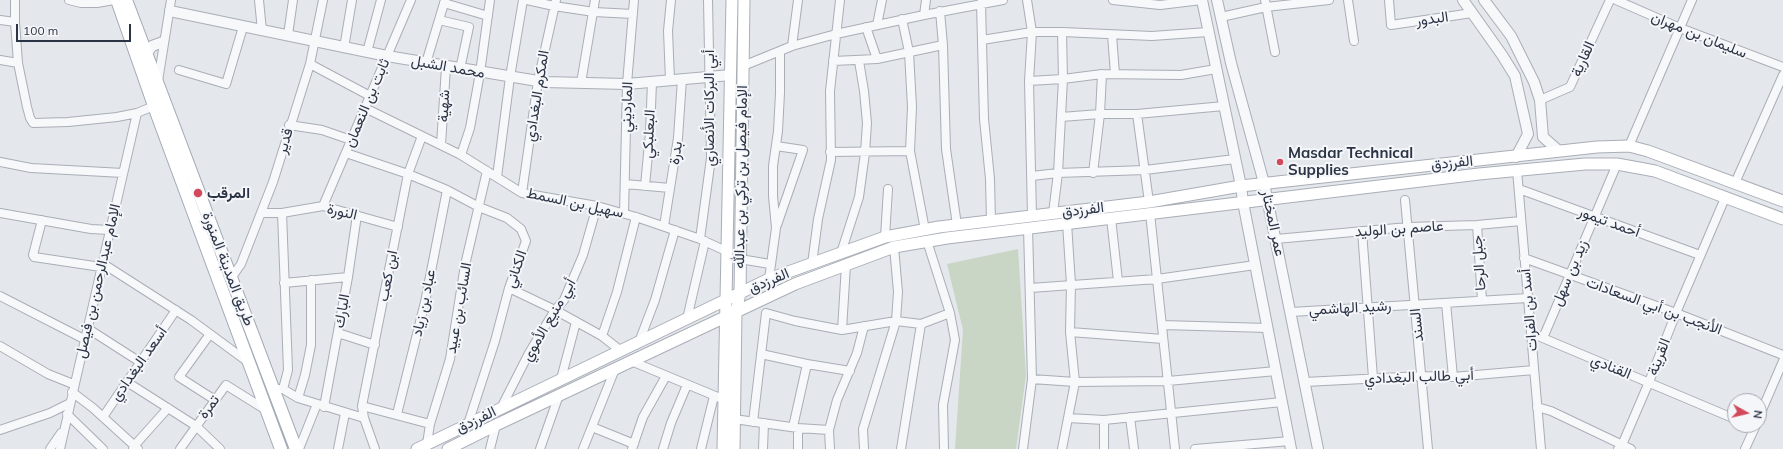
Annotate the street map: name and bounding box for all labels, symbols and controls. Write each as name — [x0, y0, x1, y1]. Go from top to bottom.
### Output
street label: البدور — [1415, 8, 1449, 30]
street label: سليمان بن مهران — [1649, 8, 1749, 62]
scale bar — [18, 16, 133, 42]
text: 100 m — [23, 23, 58, 38]
street label: القارية — [1567, 39, 1599, 79]
street label: المكرم البغدادي — [521, 49, 553, 143]
street label: أبي البركات الأنصاري — [700, 50, 718, 166]
street label: محمد الشبل — [410, 52, 486, 82]
street label: ثابت بن النعمان — [340, 56, 394, 150]
street label: المارديني — [617, 81, 637, 133]
street label: الإمام فيصل بن تركي بن عبدالله — [730, 85, 752, 269]
street label: شهية — [434, 89, 454, 123]
street label: البعلبكي — [639, 109, 659, 159]
street label: قدير — [273, 126, 297, 156]
street label: بدرة — [665, 140, 687, 166]
place label: Masdar Technical Supplies — [1288, 144, 1413, 179]
street label: الفرزدق — [1430, 152, 1474, 174]
marker: Masdar Technical Supplies — [1275, 157, 1285, 167]
place label: المرقب — [207, 184, 250, 202]
street label: سهيل بن السمط — [525, 184, 625, 222]
marker: المرقب — [192, 187, 204, 199]
street label: عمر المختار — [1257, 188, 1289, 258]
street label: الفرزدق — [1061, 198, 1105, 222]
street label: النورة — [325, 200, 359, 224]
street label: الإمام عبدالرحمن بن فيصل — [71, 202, 125, 360]
street label: أحمد تيمور — [1576, 203, 1642, 241]
street label: طريق المدينة المنورة — [198, 209, 258, 329]
street label: عاصم بن الوليد — [1354, 217, 1444, 241]
street label: جبل الرحا — [1468, 235, 1490, 291]
street label: زيد بن سهل — [1548, 237, 1592, 309]
street label: الكناني — [501, 248, 531, 290]
street label: ابن كعب — [374, 249, 402, 303]
street label: السائب بن عبيد — [442, 261, 476, 355]
street label: الفرزدق — [746, 264, 792, 298]
street label: عباد بن زياد — [408, 268, 440, 338]
street label: أسد بن الفرات — [1516, 268, 1542, 352]
street label: الأنجب بن أبي السعادات — [1584, 273, 1724, 339]
street label: أبي منيع الأموي — [518, 275, 580, 365]
street label: البارك — [330, 293, 354, 329]
street label: رشيد الهاشمي — [1308, 297, 1392, 319]
street label: السند — [1406, 307, 1428, 343]
street label: أسعد البغدادي — [107, 323, 171, 405]
street label: القرينة — [1644, 336, 1674, 378]
street label: القنادي — [1588, 351, 1634, 383]
street label: أبي طالب البغدادي — [1364, 366, 1474, 388]
street label: تمرة — [194, 392, 224, 422]
north arrow — [1727, 393, 1767, 433]
street label: الفرزدق — [453, 403, 499, 437]
text: N — [1750, 409, 1765, 420]

